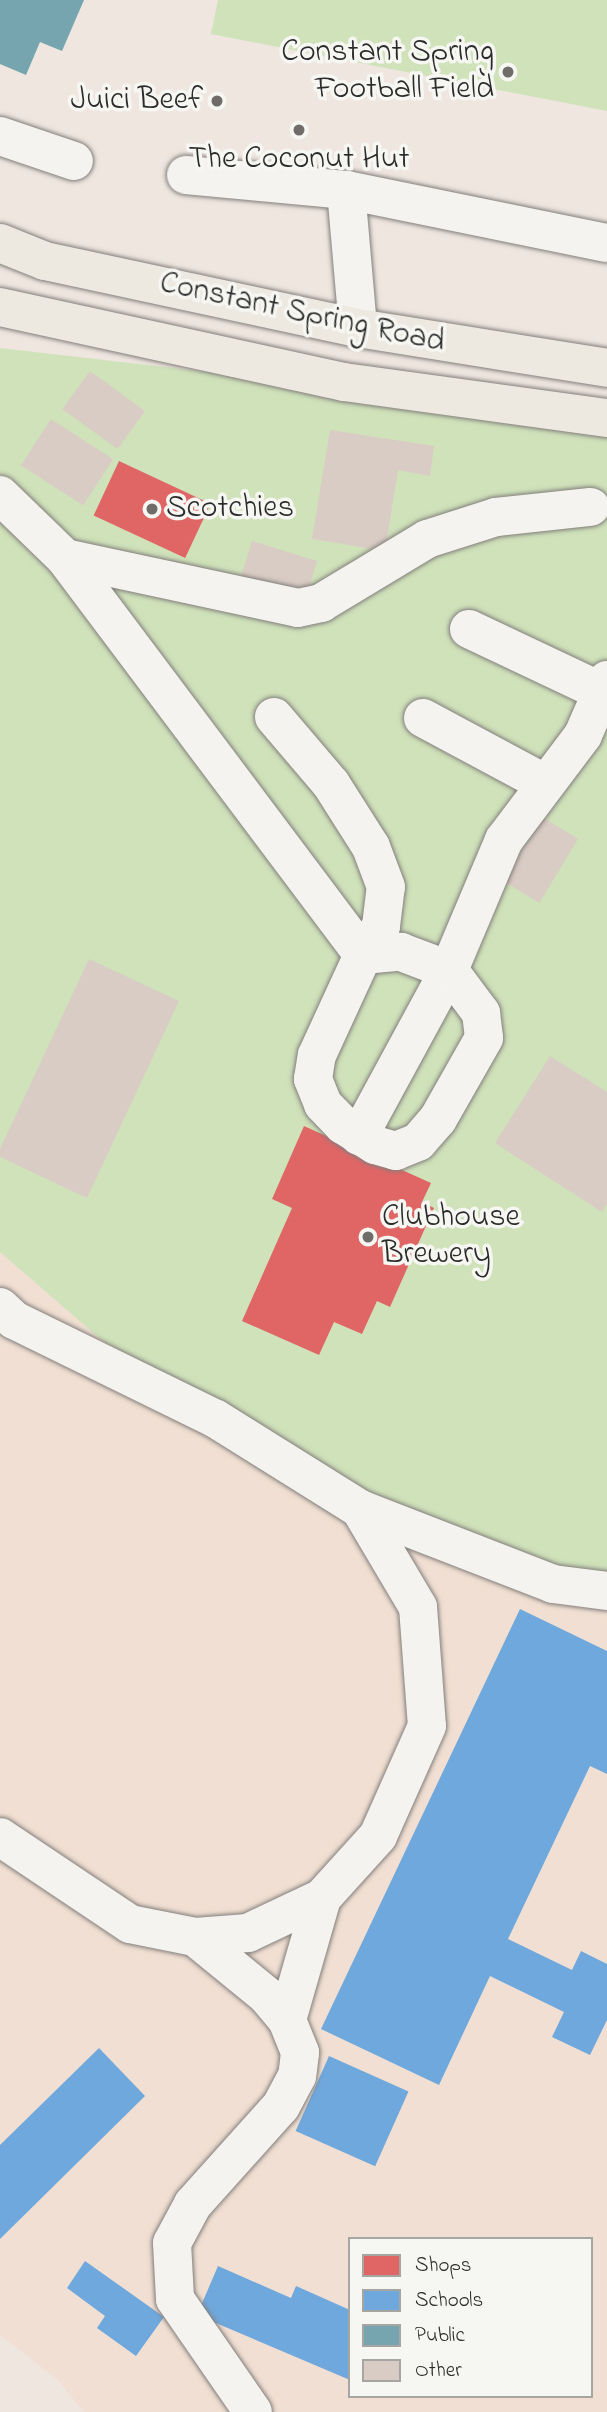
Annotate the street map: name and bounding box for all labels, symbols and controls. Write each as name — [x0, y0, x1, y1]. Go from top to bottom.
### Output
place label: Constant Spring Football Field — [281, 35, 494, 110]
marker: Constant Spring Football Field — [500, 64, 516, 80]
place label: Juici Beef — [70, 82, 203, 120]
marker: Juici Beef — [209, 93, 225, 109]
marker: The Coconut Hut — [291, 122, 307, 138]
place label: The Coconut Hut — [188, 141, 410, 179]
street label: Constant Spring Road — [156, 265, 448, 363]
place label: Scotchies — [166, 490, 294, 528]
marker: Scotchies — [144, 501, 160, 517]
place label: Clubhouse Brewery — [382, 1200, 520, 1275]
marker: Clubhouse Brewery — [360, 1229, 376, 1245]
legend — [348, 2237, 593, 2398]
text: Shops — [415, 2251, 472, 2281]
text: Schools — [415, 2286, 483, 2316]
text: Public — [415, 2321, 465, 2351]
text: Other — [415, 2356, 462, 2386]

